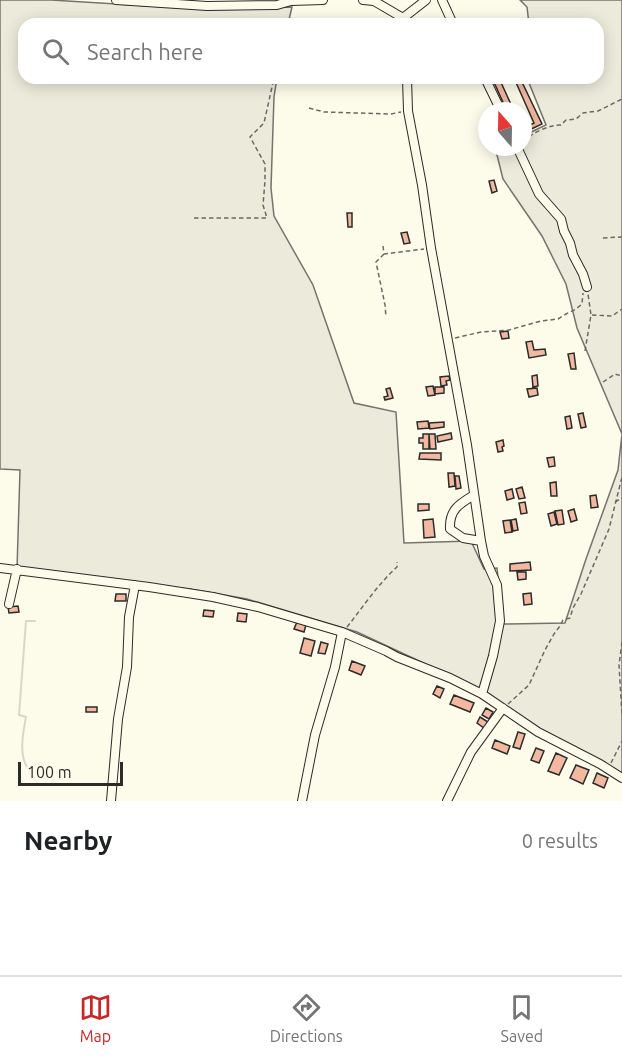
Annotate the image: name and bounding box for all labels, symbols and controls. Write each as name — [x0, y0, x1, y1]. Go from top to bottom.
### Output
search box — [18, 18, 604, 84]
icon: search — [39, 35, 72, 68]
text: Search here — [87, 39, 203, 64]
north arrow — [478, 102, 532, 156]
scale bar — [18, 759, 123, 786]
text: 100 m — [27, 763, 72, 781]
text: Nearby — [24, 826, 112, 855]
text: 0 results — [522, 829, 598, 852]
tab: Map — [79, 991, 112, 1045]
tab: Directions — [270, 991, 343, 1045]
tab: Saved — [501, 991, 543, 1045]

